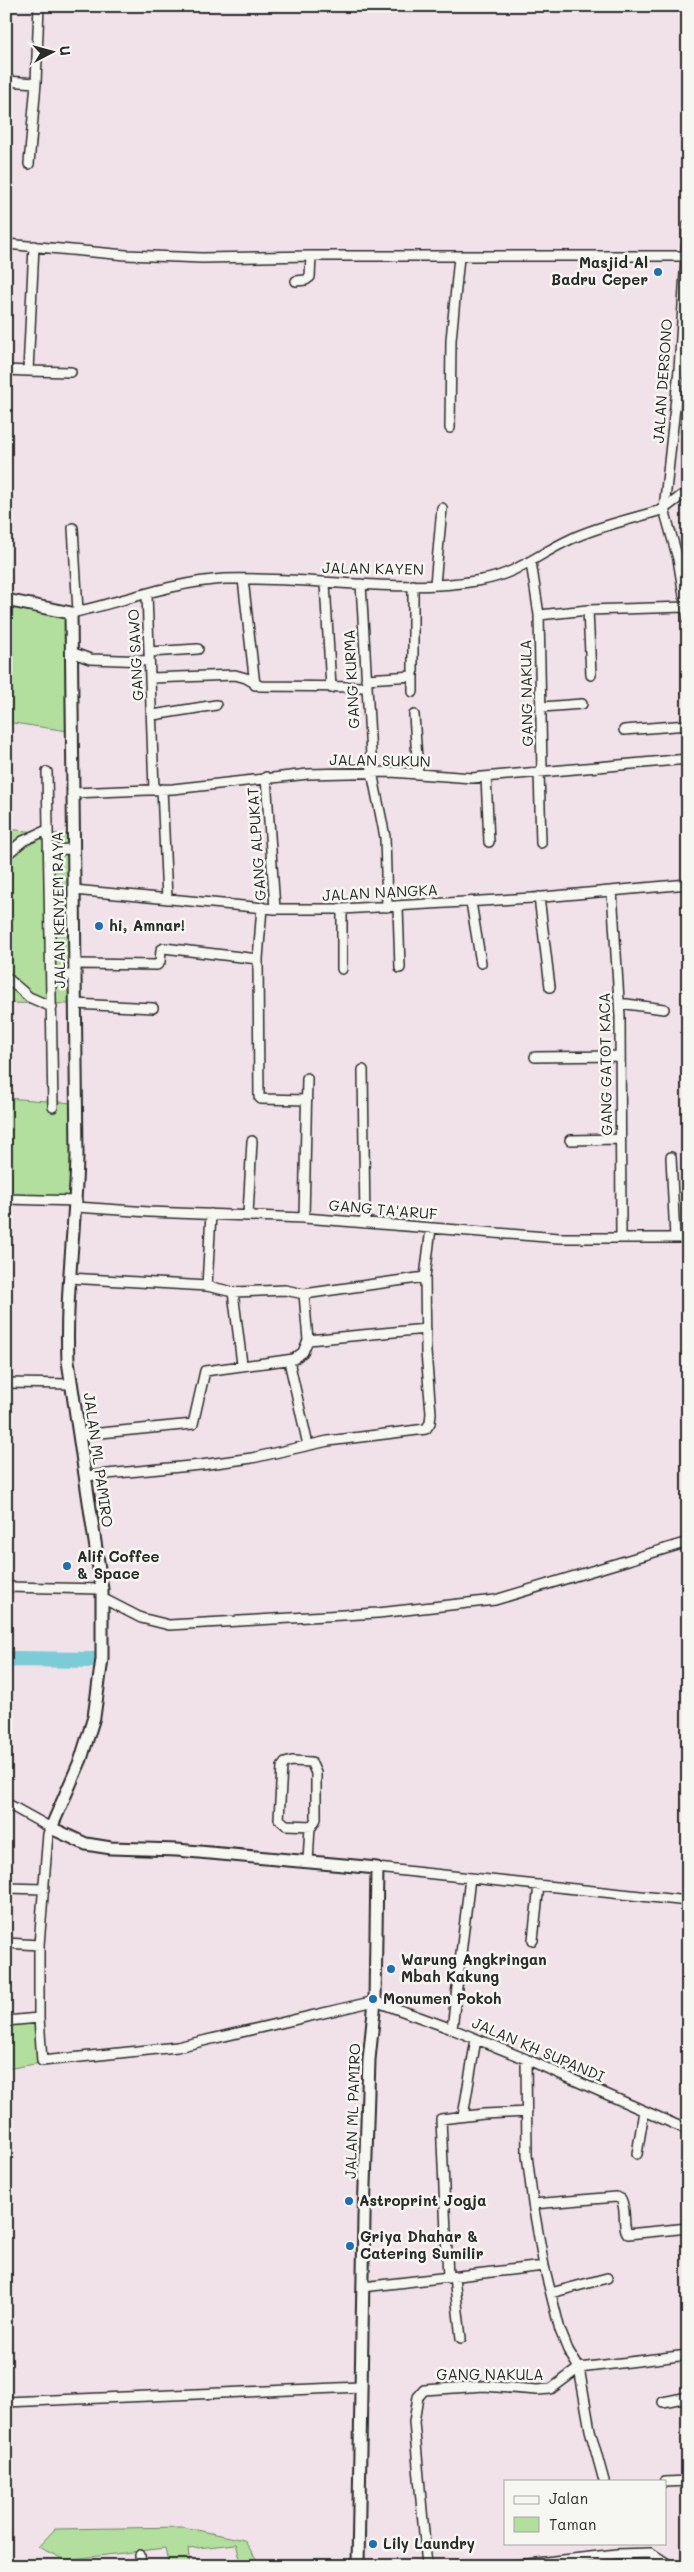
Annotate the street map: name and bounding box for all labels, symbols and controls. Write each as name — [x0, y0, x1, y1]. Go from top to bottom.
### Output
north arrow — [28, 28, 78, 78]
text: U — [55, 45, 75, 56]
place label: Masjid Al Badru Ceper — [551, 252, 648, 289]
marker: Masjid Al Badru Ceper — [652, 266, 664, 278]
street label: JALAN DERSONO — [648, 318, 676, 444]
street label: JALAN KAYEN — [322, 557, 424, 579]
street label: GANG SAWO — [123, 608, 147, 702]
street label: GANG KURMA — [338, 629, 364, 729]
street label: GANG NAKULA — [515, 639, 537, 747]
street label: JALAN SUKUN — [329, 749, 431, 771]
street label: GANG ALPUKAT — [242, 787, 270, 902]
street label: JALAN KENYEM RAYA — [47, 831, 69, 989]
street label: JALAN NANGKA — [322, 879, 438, 905]
place label: hi, Amnar! — [109, 915, 185, 935]
marker: hi, Amnar! — [93, 920, 105, 932]
street label: GANG GATOT KACA — [594, 992, 616, 1136]
street label: GANG TA'ARUF — [328, 1194, 438, 1224]
street label: JALAN ML PAMIRO — [80, 1391, 118, 1529]
place label: Alif Coffee & Space — [77, 1546, 159, 1583]
marker: Alif Coffee & Space — [61, 1560, 73, 1572]
place label: Warung Angkringan Mbah Kakung — [401, 1949, 547, 1986]
marker: Warung Angkringan Mbah Kakung — [385, 1963, 397, 1975]
place label: Monumen Pokoh — [383, 1988, 502, 2008]
marker: Monumen Pokoh — [367, 1993, 379, 2005]
street label: JALAN KH SUPANDI — [469, 2012, 608, 2086]
street label: JALAN ML PAMIRO — [340, 2043, 364, 2179]
place label: Astroprint Jogja — [359, 2190, 486, 2210]
marker: Astroprint Jogja — [343, 2195, 355, 2207]
place label: Griya Dhahar & Catering Sumilir — [360, 2226, 484, 2263]
marker: Griya Dhahar & Catering Sumilir — [344, 2240, 356, 2252]
street label: GANG NAKULA — [436, 2364, 544, 2384]
legend — [504, 2480, 666, 2544]
text: Jalan — [549, 2488, 588, 2508]
text: Taman — [549, 2514, 596, 2534]
place label: Lily Laundry — [383, 2533, 475, 2553]
marker: Lily Laundry — [367, 2538, 379, 2550]

